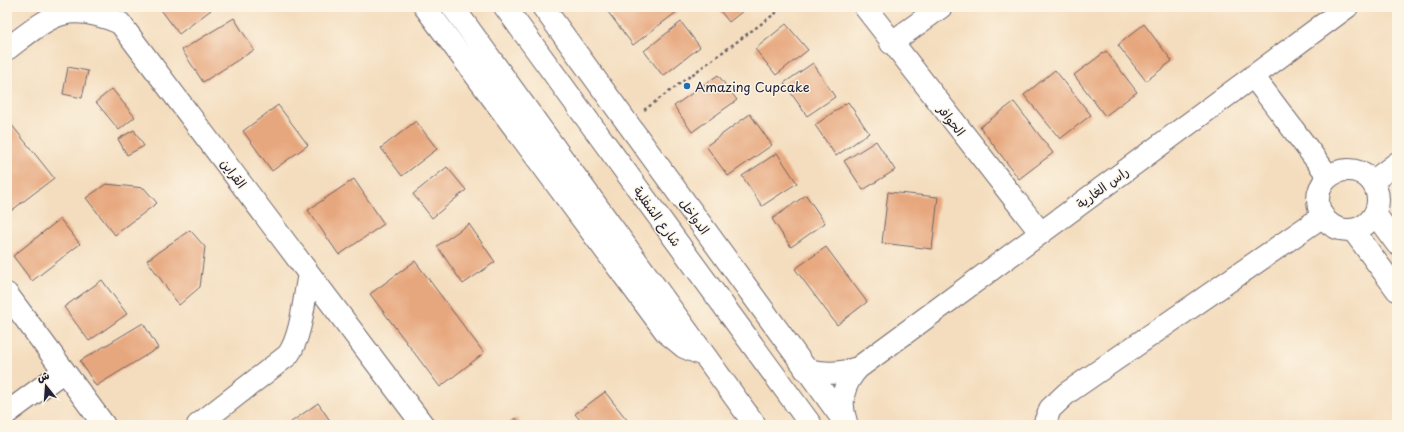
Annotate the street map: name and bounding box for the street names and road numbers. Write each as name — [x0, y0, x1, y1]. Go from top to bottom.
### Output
street label: الحوافر — [933, 100, 970, 140]
street label: القراين — [217, 154, 251, 192]
street label: راس الغارية — [1072, 161, 1132, 213]
street label: شارع الشفلية — [629, 182, 686, 251]
street label: الدواخل — [675, 194, 715, 238]

